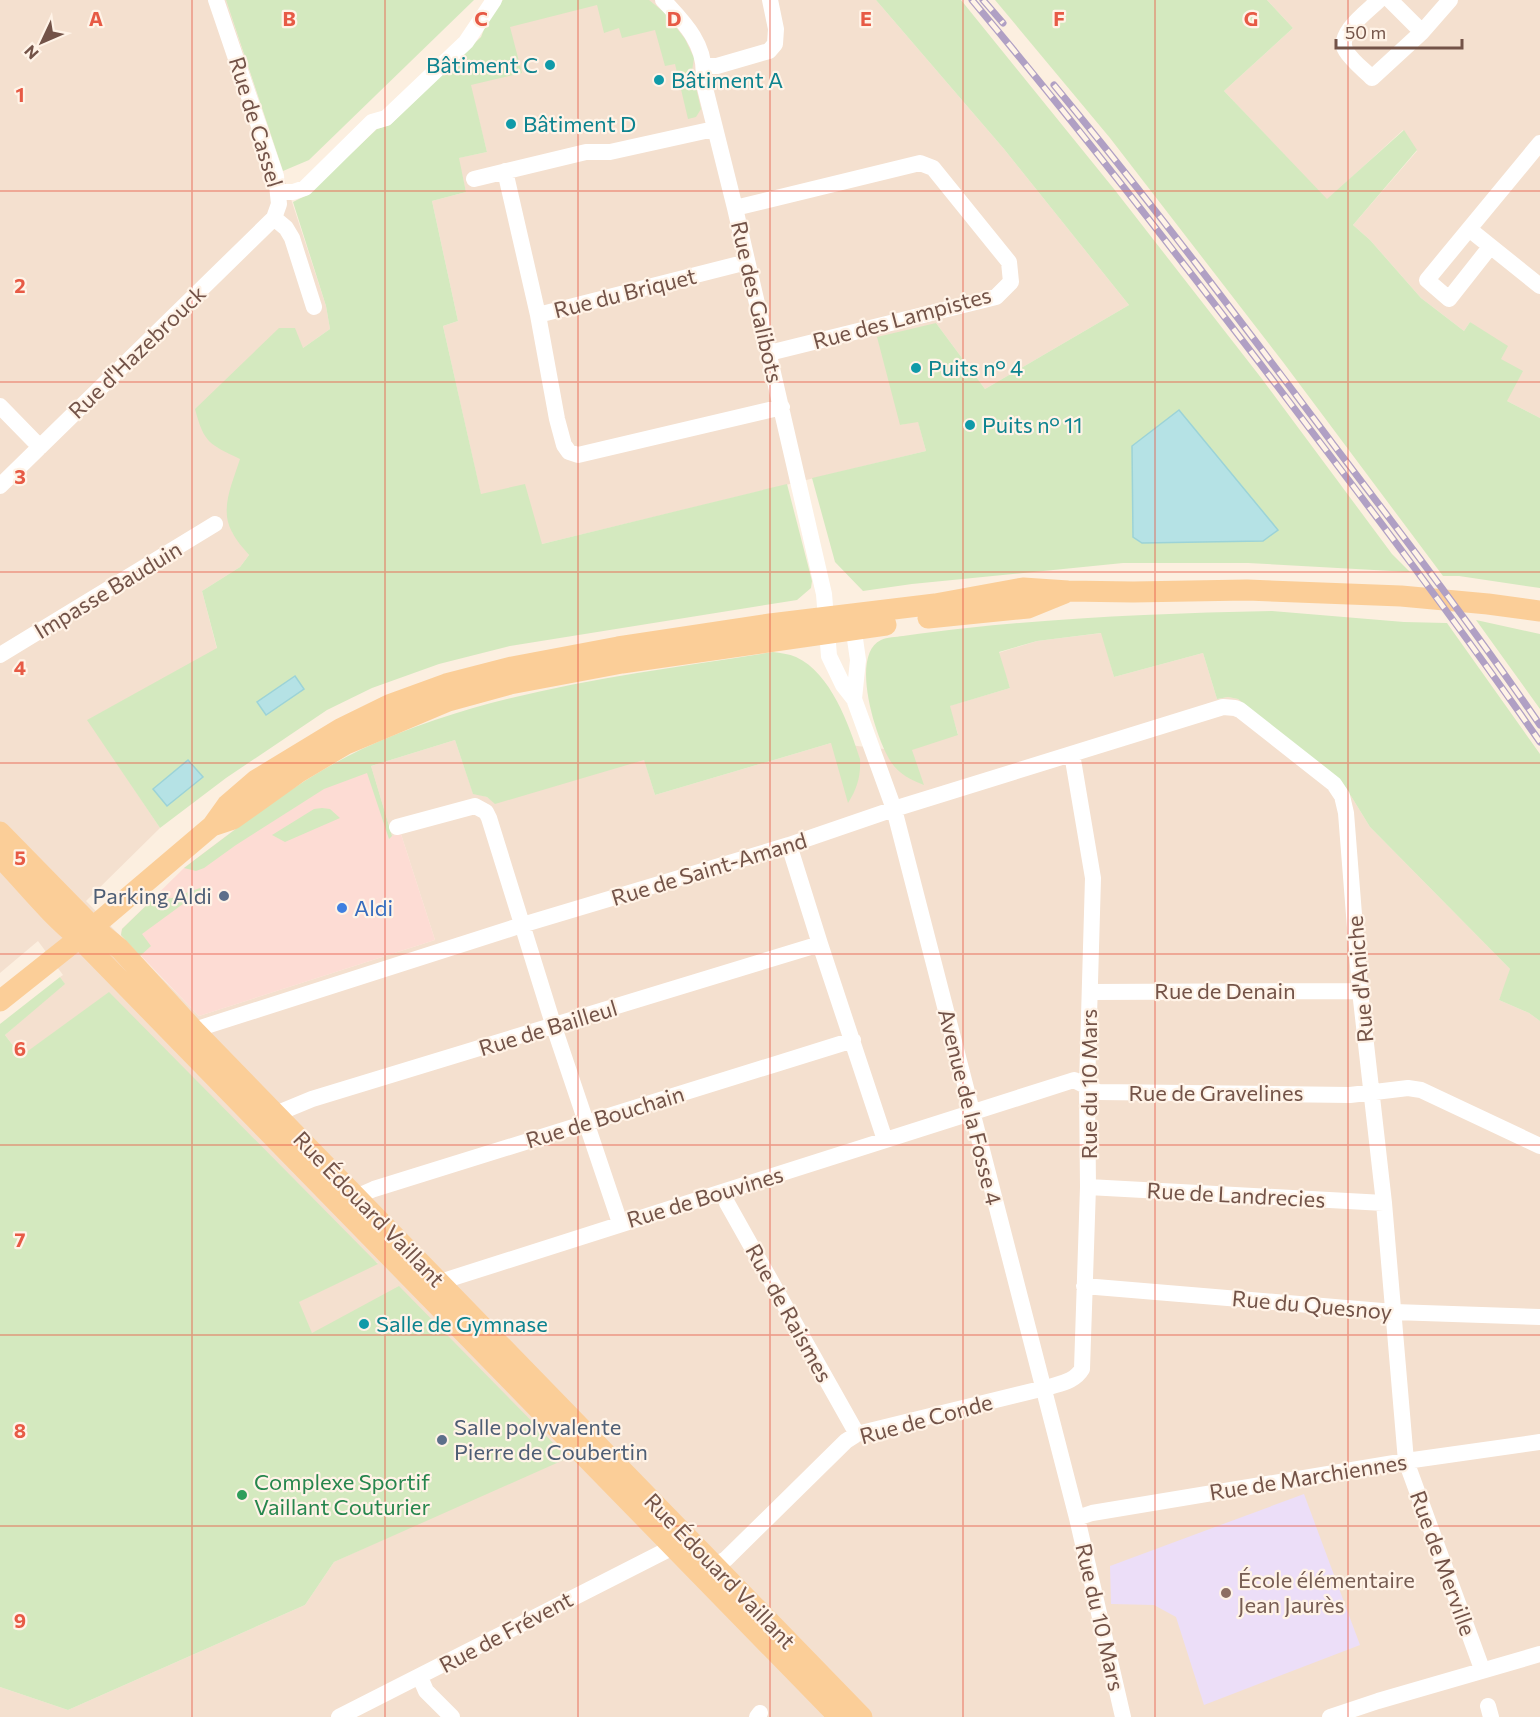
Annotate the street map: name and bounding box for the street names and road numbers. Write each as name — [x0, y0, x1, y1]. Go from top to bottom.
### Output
street label: Rue de Cassel — [224, 53, 289, 190]
street label: Rue des Galibots — [726, 218, 789, 385]
street label: Rue du Briquet — [551, 262, 699, 323]
street label: Rue d'Hazebrouck — [63, 279, 211, 424]
street label: Rue des Lampistes — [810, 281, 994, 354]
street label: Impasse Bauduin — [29, 535, 186, 644]
street label: Rue de Saint-Amand — [608, 826, 810, 911]
street label: Rue d'Aniche — [1341, 915, 1378, 1044]
street label: Rue de Denain — [1154, 977, 1296, 1004]
street label: Rue de Bailleul — [475, 994, 620, 1061]
street label: Avenue de la Fosse 4 — [933, 1006, 1008, 1208]
street label: Rue du 10 Mars — [1075, 1009, 1102, 1159]
street label: Rue de Gravelines — [1128, 1079, 1304, 1106]
street label: Rue de Bouchain — [522, 1080, 687, 1153]
street label: Rue Édouard Vaillant — [288, 1125, 451, 1292]
street label: Rue de Bouvines — [623, 1160, 786, 1233]
street label: Rue de Landrecies — [1146, 1176, 1326, 1213]
street label: Rue de Raismes — [740, 1239, 839, 1387]
street label: Rue du Quesnoy — [1231, 1284, 1393, 1325]
street label: Rue de Conde — [857, 1388, 995, 1449]
street label: Rue de Marchiennes — [1207, 1448, 1409, 1505]
street label: Rue Édouard Vaillant — [639, 1487, 802, 1654]
street label: Rue de Merville — [1405, 1487, 1482, 1639]
street label: Rue du 10 Mars — [1070, 1540, 1131, 1693]
street label: Rue de Frévent — [434, 1585, 577, 1678]

